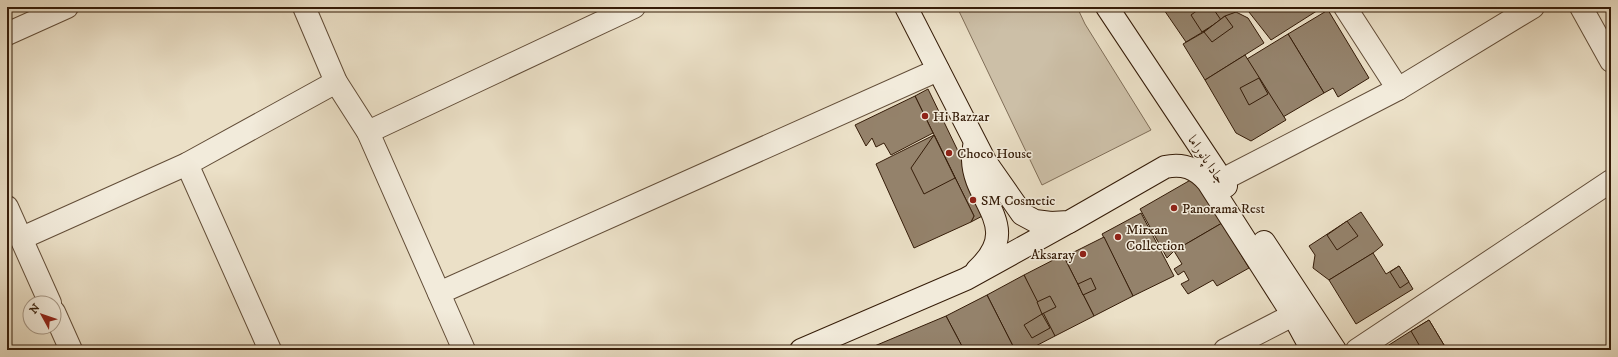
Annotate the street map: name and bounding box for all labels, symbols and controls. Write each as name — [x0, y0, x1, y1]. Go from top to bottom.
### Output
place label: Hi Bazzar — [933, 108, 990, 126]
marker: Hi Bazzar — [920, 111, 930, 121]
street label: جادا پانوراما — [1183, 132, 1229, 188]
place label: Choco House — [957, 145, 1032, 163]
marker: Choco House — [944, 148, 954, 158]
place label: SM Cosmetic — [981, 192, 1055, 210]
marker: SM Cosmetic — [968, 195, 978, 205]
place label: Panorama Rest — [1182, 200, 1265, 218]
marker: Panorama Rest — [1169, 203, 1179, 213]
place label: Mirxan Collection — [1126, 221, 1185, 255]
marker: Mirxan Collection — [1113, 232, 1123, 242]
place label: Aksaray — [1031, 246, 1075, 264]
marker: Aksaray — [1078, 249, 1088, 259]
north arrow — [22, 295, 62, 335]
text: N — [27, 301, 43, 317]

